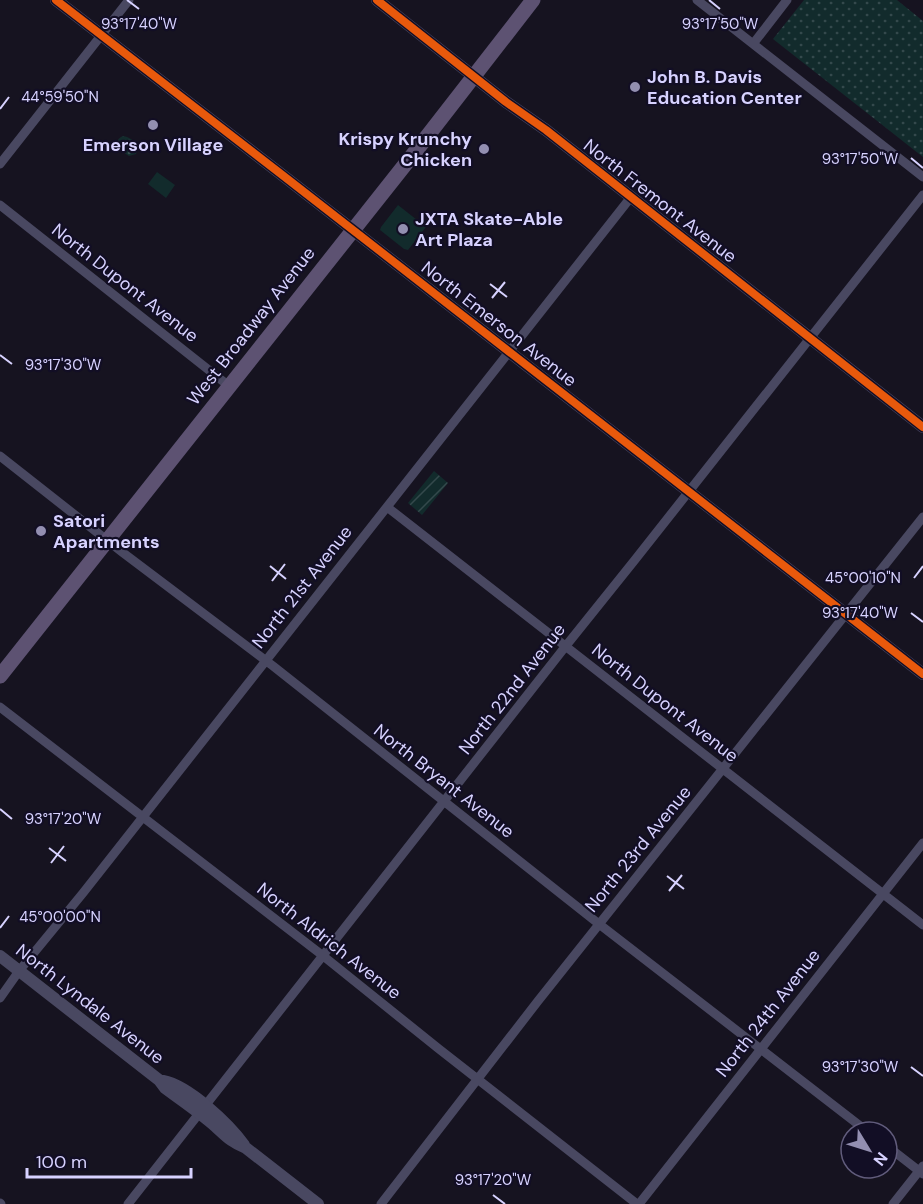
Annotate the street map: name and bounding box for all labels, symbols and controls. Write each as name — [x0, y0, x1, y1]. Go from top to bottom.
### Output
text: 93°17'40"W — [101, 14, 178, 34]
text: 93°17'50"W — [682, 14, 759, 34]
place label: John B. Davis Education Center — [647, 65, 802, 110]
marker: John B. Davis Education Center — [628, 80, 642, 94]
text: 44°59'50"N — [21, 87, 99, 107]
marker: Emerson Village — [146, 118, 160, 132]
place label: Krispy Krunchy Chicken — [338, 127, 472, 172]
place label: Emerson Village — [83, 133, 223, 157]
street label: North Fremont Avenue — [578, 134, 742, 268]
marker: Krispy Krunchy Chicken — [477, 142, 491, 156]
text: 93°17'50"W — [822, 149, 899, 169]
place label: JXTA Skate-Able Art Plaza — [415, 207, 563, 252]
street label: North Dupont Avenue — [47, 218, 203, 348]
marker: JXTA Skate-Able Art Plaza — [396, 222, 410, 236]
street label: West Broadway Avenue — [182, 242, 320, 410]
street label: North Emerson Avenue — [416, 256, 582, 392]
text: 93°17'30"W — [25, 355, 102, 375]
place label: Satori Apartments — [53, 509, 160, 554]
street label: North 21st Avenue — [246, 521, 358, 653]
marker: Satori Apartments — [34, 524, 48, 538]
text: 45°00'10"N — [825, 568, 901, 588]
text: 93°17'40"W — [822, 603, 899, 623]
street label: North 22nd Avenue — [453, 618, 571, 760]
street label: North Dupont Avenue — [587, 638, 743, 768]
street label: North Bryant Avenue — [369, 719, 519, 843]
street label: North 23rd Avenue — [579, 781, 697, 917]
text: 93°17'20"W — [25, 809, 102, 829]
street label: North Aldrich Avenue — [252, 877, 406, 1005]
text: 45°00'00"N — [19, 907, 101, 927]
street label: North Lyndale Avenue — [11, 939, 169, 1069]
street label: North 24th Avenue — [710, 944, 826, 1082]
text: 93°17'30"W — [822, 1057, 899, 1077]
north arrow — [839, 1120, 899, 1180]
scale bar — [27, 1141, 190, 1179]
text: N — [869, 1148, 892, 1170]
text: 100 m — [36, 1150, 87, 1174]
text: 93°17'20"W — [455, 1170, 532, 1190]

